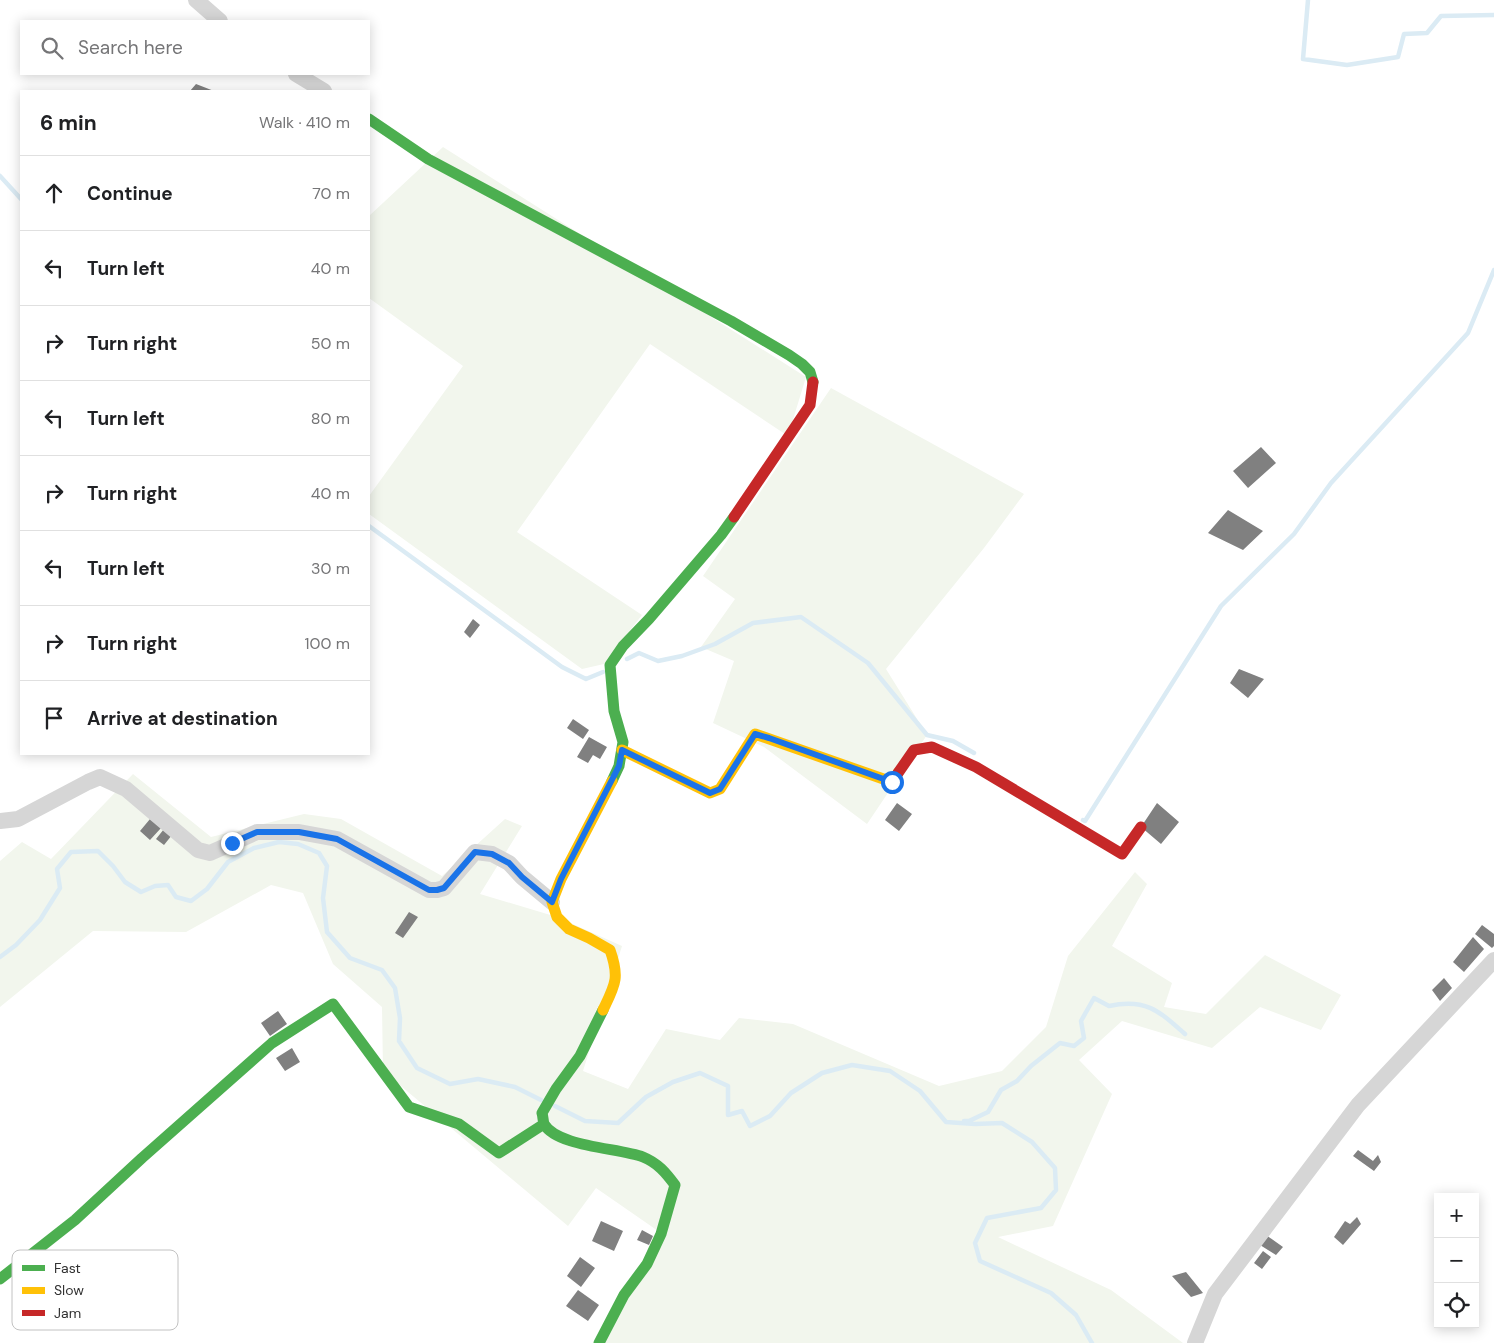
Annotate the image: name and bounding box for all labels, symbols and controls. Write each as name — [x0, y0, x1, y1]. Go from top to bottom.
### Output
search box — [20, 20, 370, 75]
icon: search — [38, 34, 66, 62]
text: Search here — [78, 35, 183, 60]
text: 6 min — [40, 109, 97, 137]
text: Walk · 410 m — [259, 112, 350, 133]
icon: ahead — [40, 179, 68, 207]
text: Continue — [87, 181, 173, 206]
text: 70 m — [312, 183, 350, 204]
icon: left — [40, 254, 68, 282]
text: Turn left — [87, 256, 165, 281]
text: 40 m — [311, 258, 350, 279]
icon: right — [40, 329, 68, 357]
text: Turn right — [87, 331, 177, 356]
text: 50 m — [311, 333, 350, 354]
icon: left — [40, 404, 68, 432]
text: Turn left — [87, 406, 165, 431]
text: 80 m — [311, 408, 350, 429]
icon: right — [40, 479, 68, 507]
text: Turn right — [87, 481, 177, 506]
text: 40 m — [311, 483, 350, 504]
icon: left — [40, 554, 68, 582]
text: Turn left — [87, 556, 165, 581]
text: 30 m — [311, 558, 350, 579]
icon: right — [40, 629, 68, 657]
text: Turn right — [87, 631, 177, 656]
text: 100 m — [305, 633, 350, 654]
icon: arrive — [40, 704, 68, 732]
text: Arrive at destination — [87, 706, 278, 731]
route start — [881, 771, 904, 794]
route end — [221, 832, 244, 855]
map controls — [1434, 1193, 1479, 1328]
button: + — [1434, 1193, 1479, 1238]
button: − — [1434, 1238, 1479, 1283]
legend — [12, 1250, 178, 1330]
text: Fast — [54, 1259, 81, 1277]
text: Slow — [54, 1281, 84, 1299]
button: locate — [1434, 1283, 1479, 1328]
text: Jam — [54, 1304, 81, 1322]

